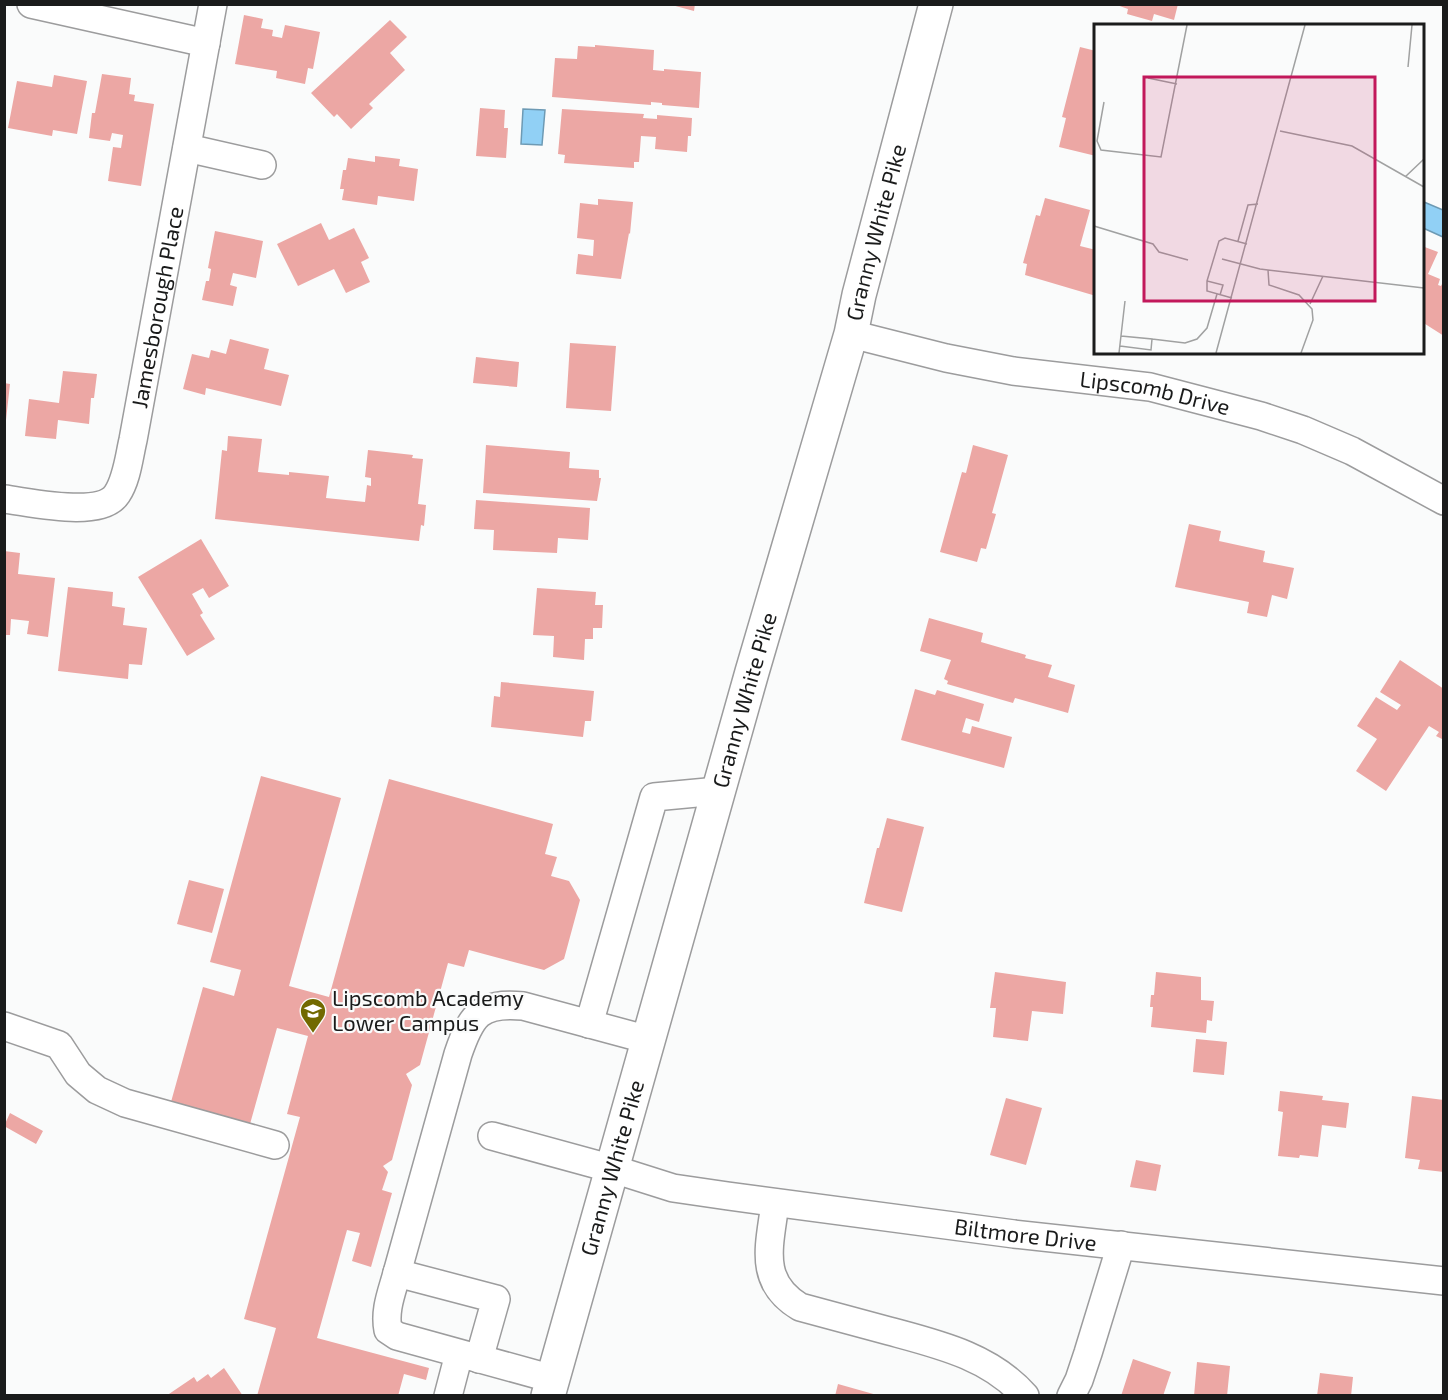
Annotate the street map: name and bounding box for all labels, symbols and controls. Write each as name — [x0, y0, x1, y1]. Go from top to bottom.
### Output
inset map — [1094, 24, 1424, 354]
street label: Granny White Pike — [840, 141, 910, 323]
street label: Jamesborough Place — [125, 204, 188, 410]
street label: Lipscomb Drive — [1079, 365, 1233, 419]
street label: Granny White Pike — [706, 609, 781, 791]
place label: Lipscomb Academy Lower Campus — [332, 984, 524, 1035]
school or university icon: Lipscomb Academy Lower Campus — [298, 996, 328, 1034]
street label: Granny White Pike — [574, 1077, 648, 1258]
street label: Biltmore Drive — [953, 1212, 1098, 1255]

